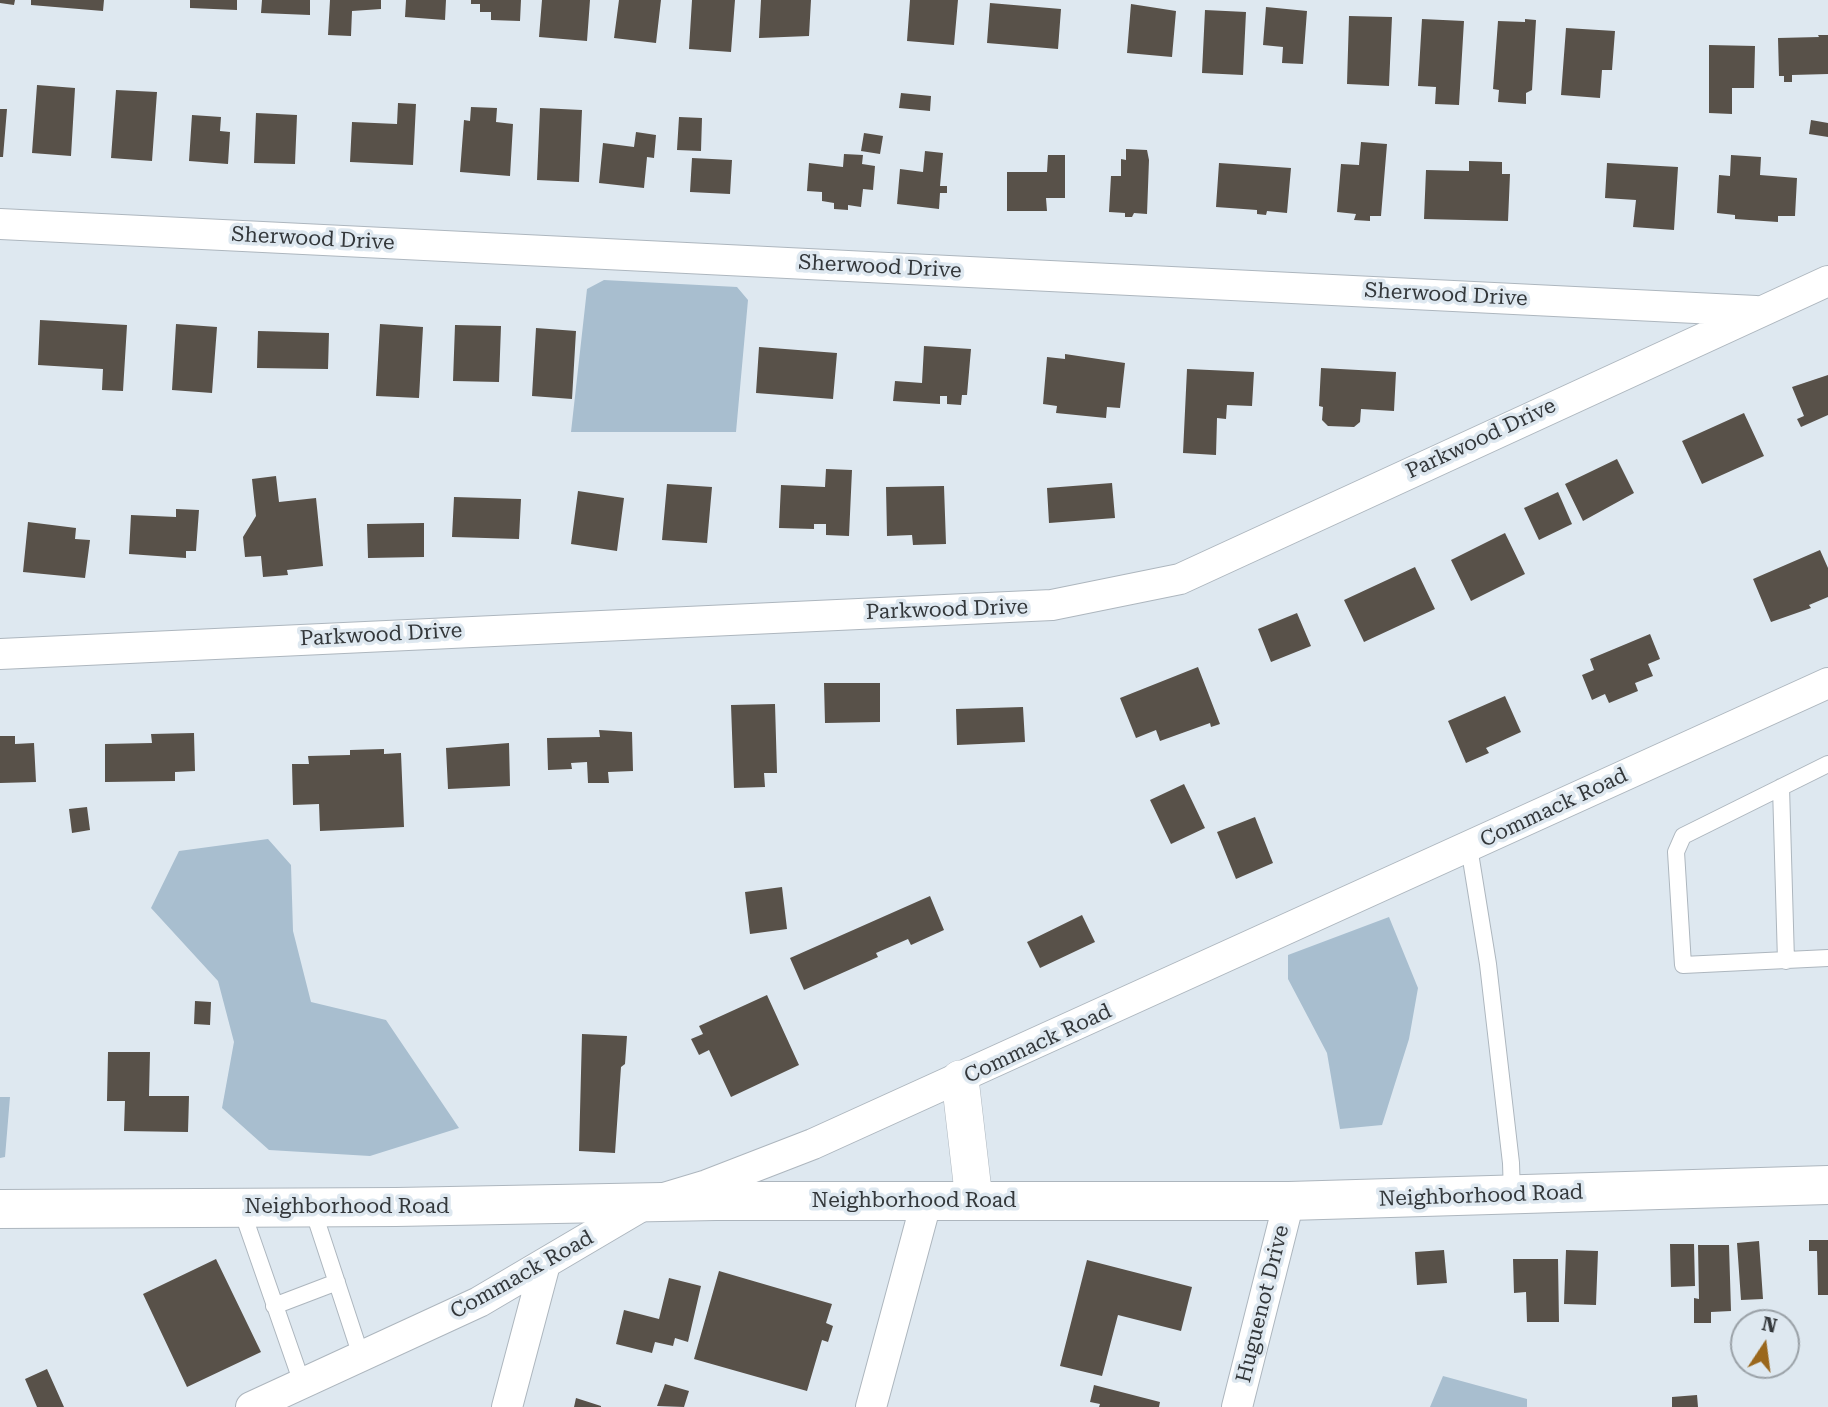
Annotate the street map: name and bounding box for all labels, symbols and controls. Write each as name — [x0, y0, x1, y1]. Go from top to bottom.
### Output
street label: Sherwood Drive — [231, 222, 395, 256]
street label: Sherwood Drive — [798, 250, 962, 284]
street label: Sherwood Drive — [1364, 278, 1528, 312]
street label: Parkwood Drive — [1402, 393, 1560, 485]
street label: Parkwood Drive — [865, 595, 1029, 625]
street label: Parkwood Drive — [299, 618, 463, 652]
street label: Commack Road — [1476, 763, 1632, 853]
street label: Commack Road — [960, 999, 1116, 1089]
street label: Neighborhood Road — [1378, 1180, 1584, 1212]
street label: Neighborhood Road — [812, 1188, 1016, 1214]
street label: Neighborhood Road — [245, 1194, 449, 1220]
street label: Huguenot Drive — [1231, 1223, 1295, 1385]
street label: Commack Road — [446, 1225, 598, 1325]
north arrow — [1730, 1309, 1800, 1379]
text: N — [1760, 1312, 1779, 1338]

